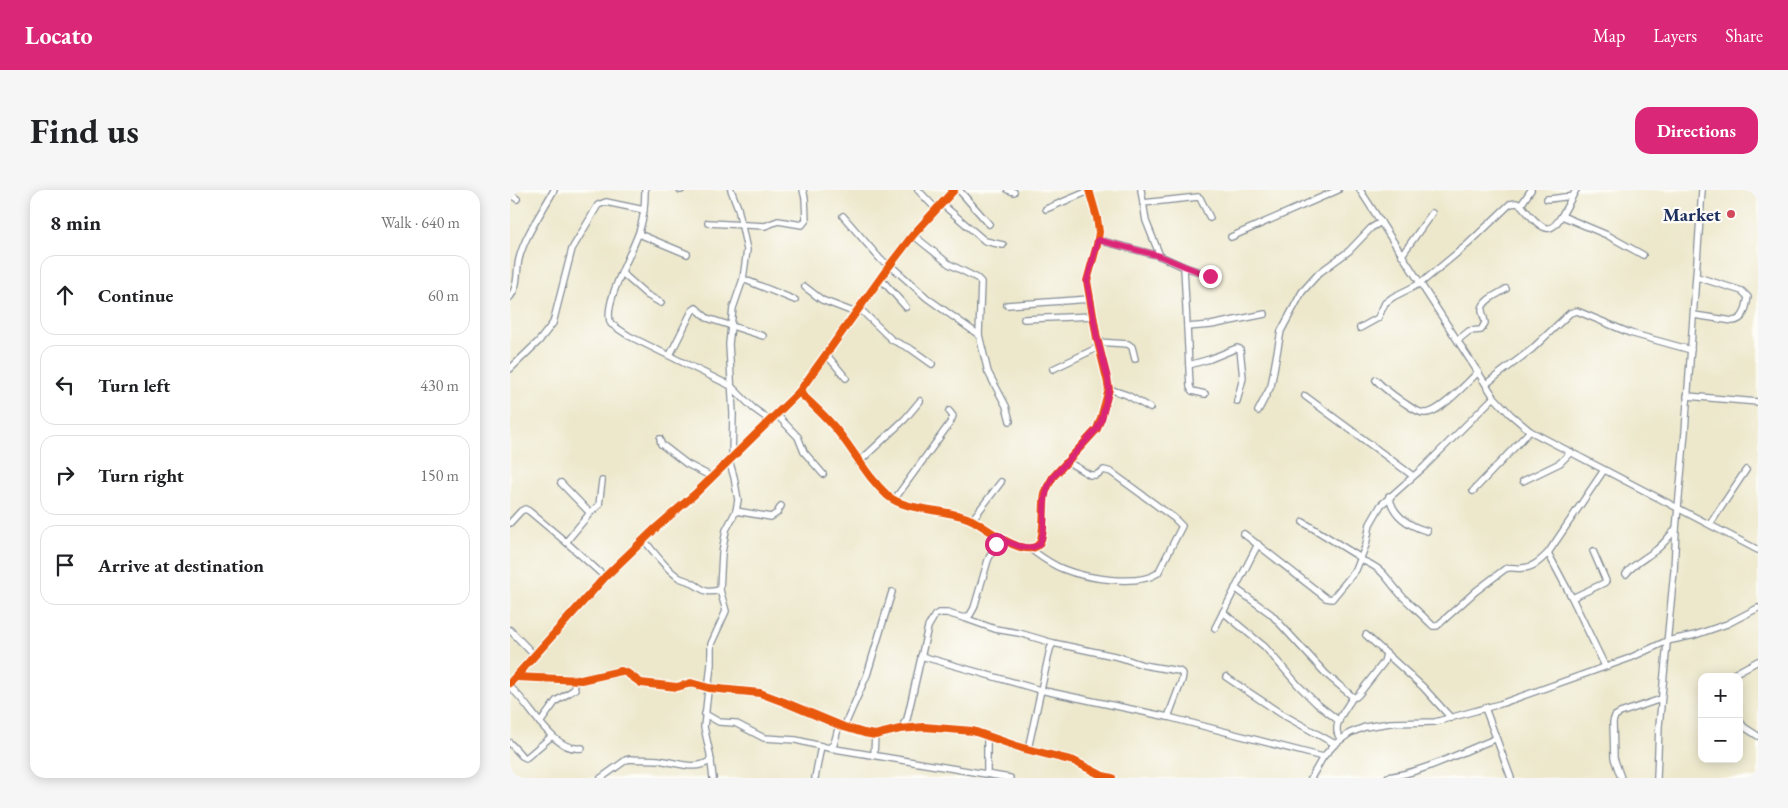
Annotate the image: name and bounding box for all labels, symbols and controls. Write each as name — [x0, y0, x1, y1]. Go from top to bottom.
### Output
text: Locato — [25, 20, 93, 51]
text: Map — [1593, 24, 1625, 47]
text: Layers — [1653, 24, 1697, 47]
text: Share — [1725, 24, 1763, 47]
button: Directions — [1635, 107, 1758, 154]
text: Find us — [30, 108, 139, 153]
place label: Market — [1663, 202, 1721, 227]
marker: Market — [1725, 208, 1737, 220]
text: 8 min — [50, 209, 101, 236]
text: Walk · 640 m — [381, 212, 460, 233]
route end — [1199, 265, 1222, 288]
icon: ahead — [51, 281, 79, 309]
text: Continue — [98, 283, 173, 308]
text: 60 m — [428, 285, 459, 306]
icon: left — [51, 371, 79, 399]
text: Turn left — [98, 373, 170, 398]
text: 430 m — [420, 375, 459, 396]
icon: right — [51, 461, 79, 489]
text: Turn right — [98, 463, 184, 488]
text: 150 m — [420, 465, 459, 486]
route start — [985, 533, 1008, 556]
icon: arrive — [51, 551, 79, 579]
text: Arrive at destination — [98, 553, 264, 578]
map controls — [1698, 673, 1743, 763]
button: + — [1698, 673, 1743, 718]
button: − — [1698, 718, 1743, 763]

